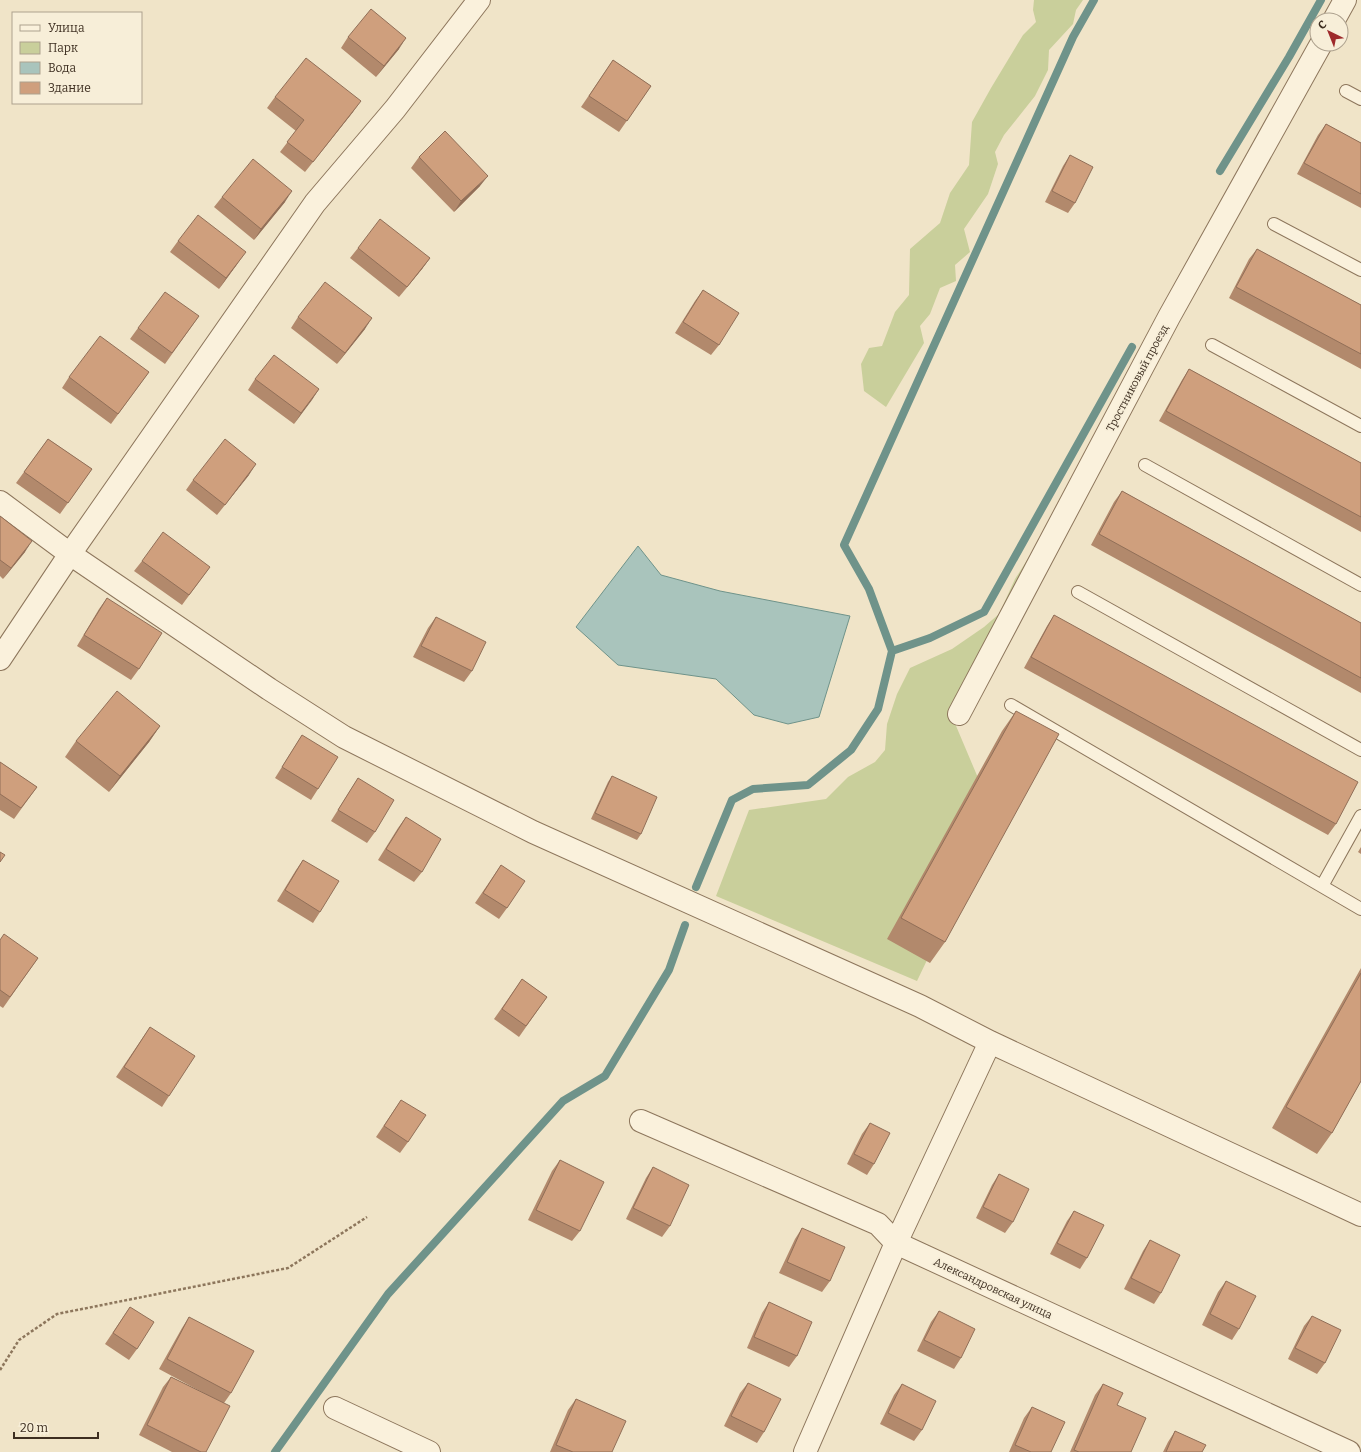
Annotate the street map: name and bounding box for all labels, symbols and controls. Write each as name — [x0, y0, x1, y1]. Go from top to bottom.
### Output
legend — [12, 12, 142, 104]
north arrow — [1309, 12, 1349, 52]
text: С — [1316, 18, 1330, 32]
text: Улица — [48, 21, 85, 35]
text: Парк — [48, 41, 78, 55]
text: Вода — [48, 61, 77, 75]
text: Здание — [48, 81, 91, 95]
street label: Тростниковый проезд — [1104, 322, 1171, 434]
street label: Александровская улица — [931, 1255, 1054, 1322]
scale bar — [14, 1414, 98, 1440]
text: 20 m — [20, 1421, 49, 1435]

